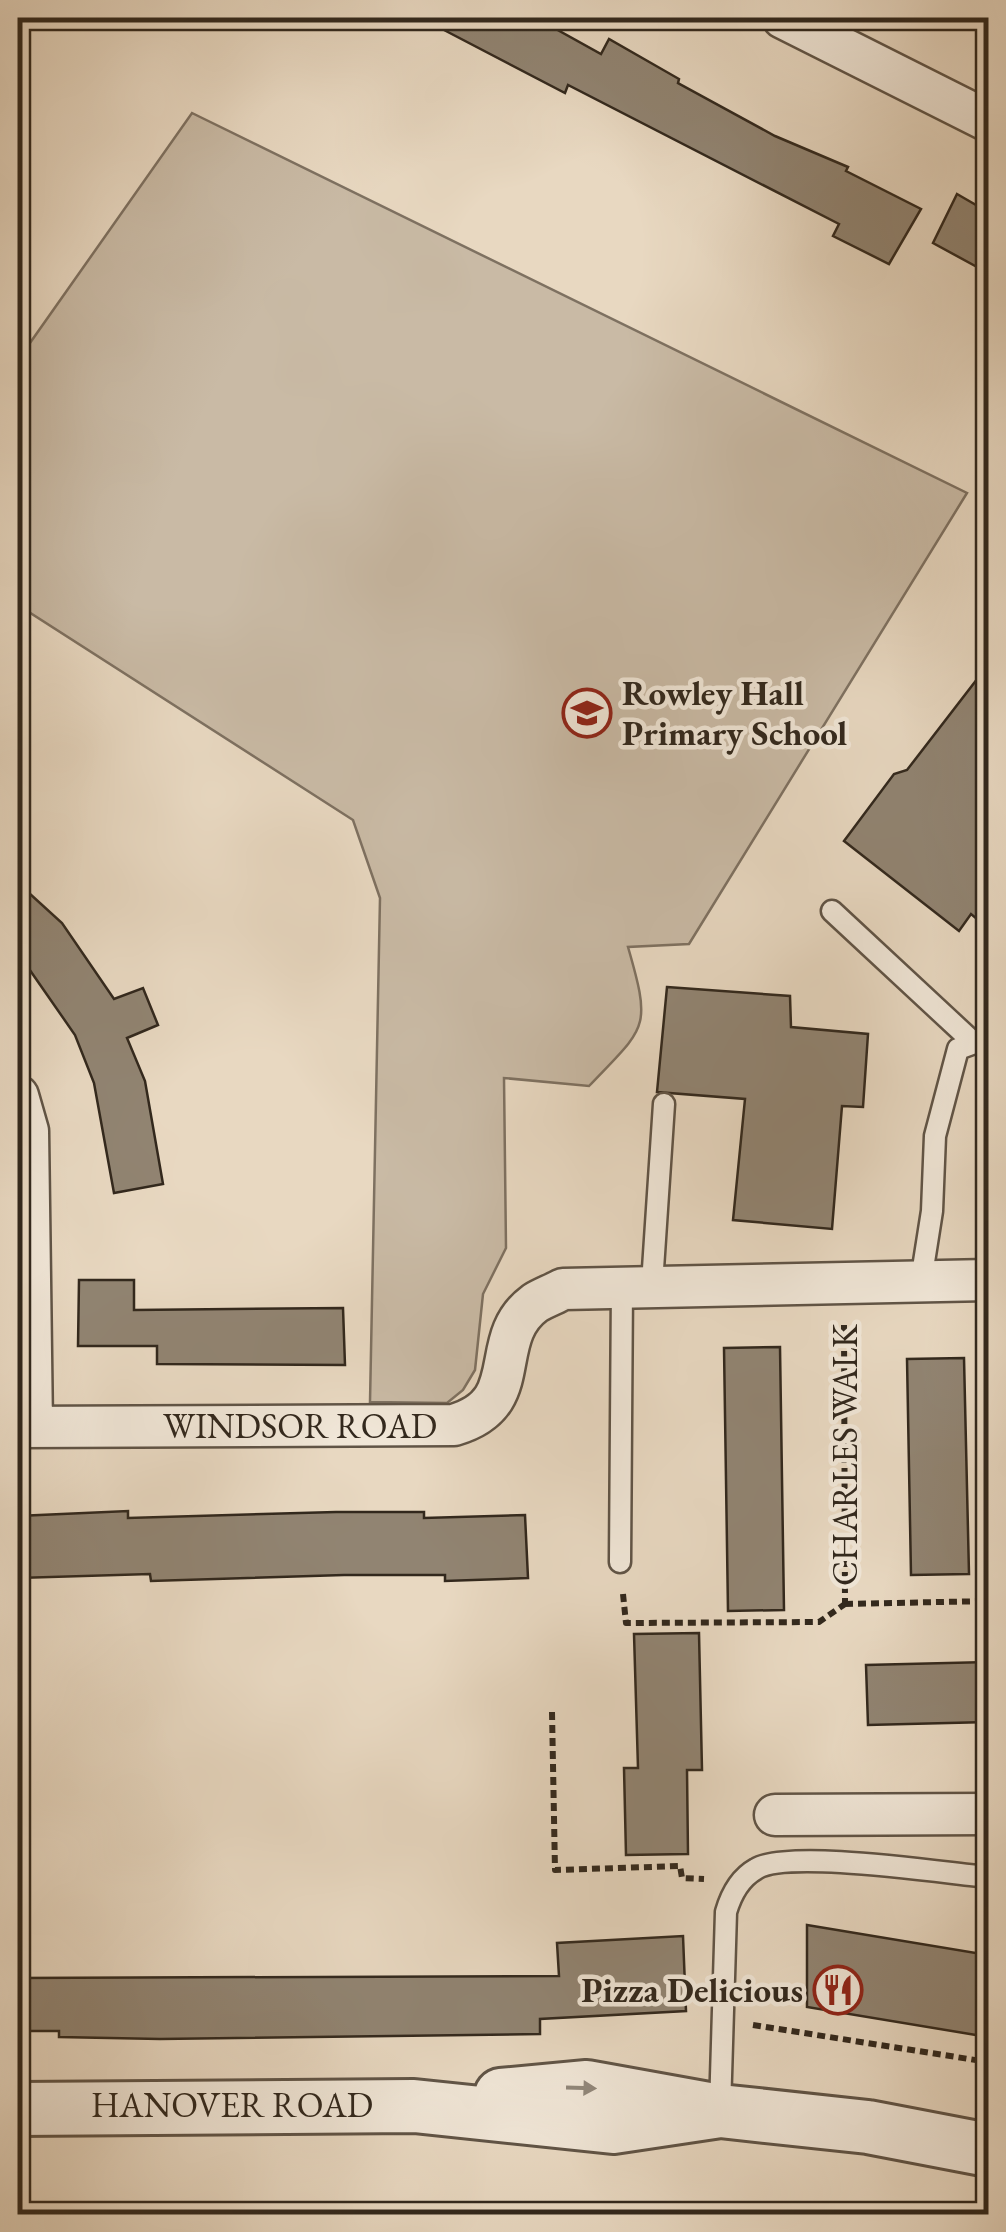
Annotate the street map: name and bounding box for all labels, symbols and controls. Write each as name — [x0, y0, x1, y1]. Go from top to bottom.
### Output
place label: Rowley Hall Primary School — [622, 670, 847, 755]
school or university icon: Rowley Hall Primary School — [561, 687, 613, 739]
street label: CHARLES WALK — [822, 1323, 867, 1586]
street label: WINDSOR ROAD — [163, 1403, 437, 1448]
restaurant icon: Pizza Delicious — [812, 1964, 864, 2016]
place label: Pizza Delicious — [581, 1967, 803, 2012]
one-way arrow — [565, 2081, 597, 2097]
street label: HANOVER ROAD — [91, 2082, 373, 2127]

